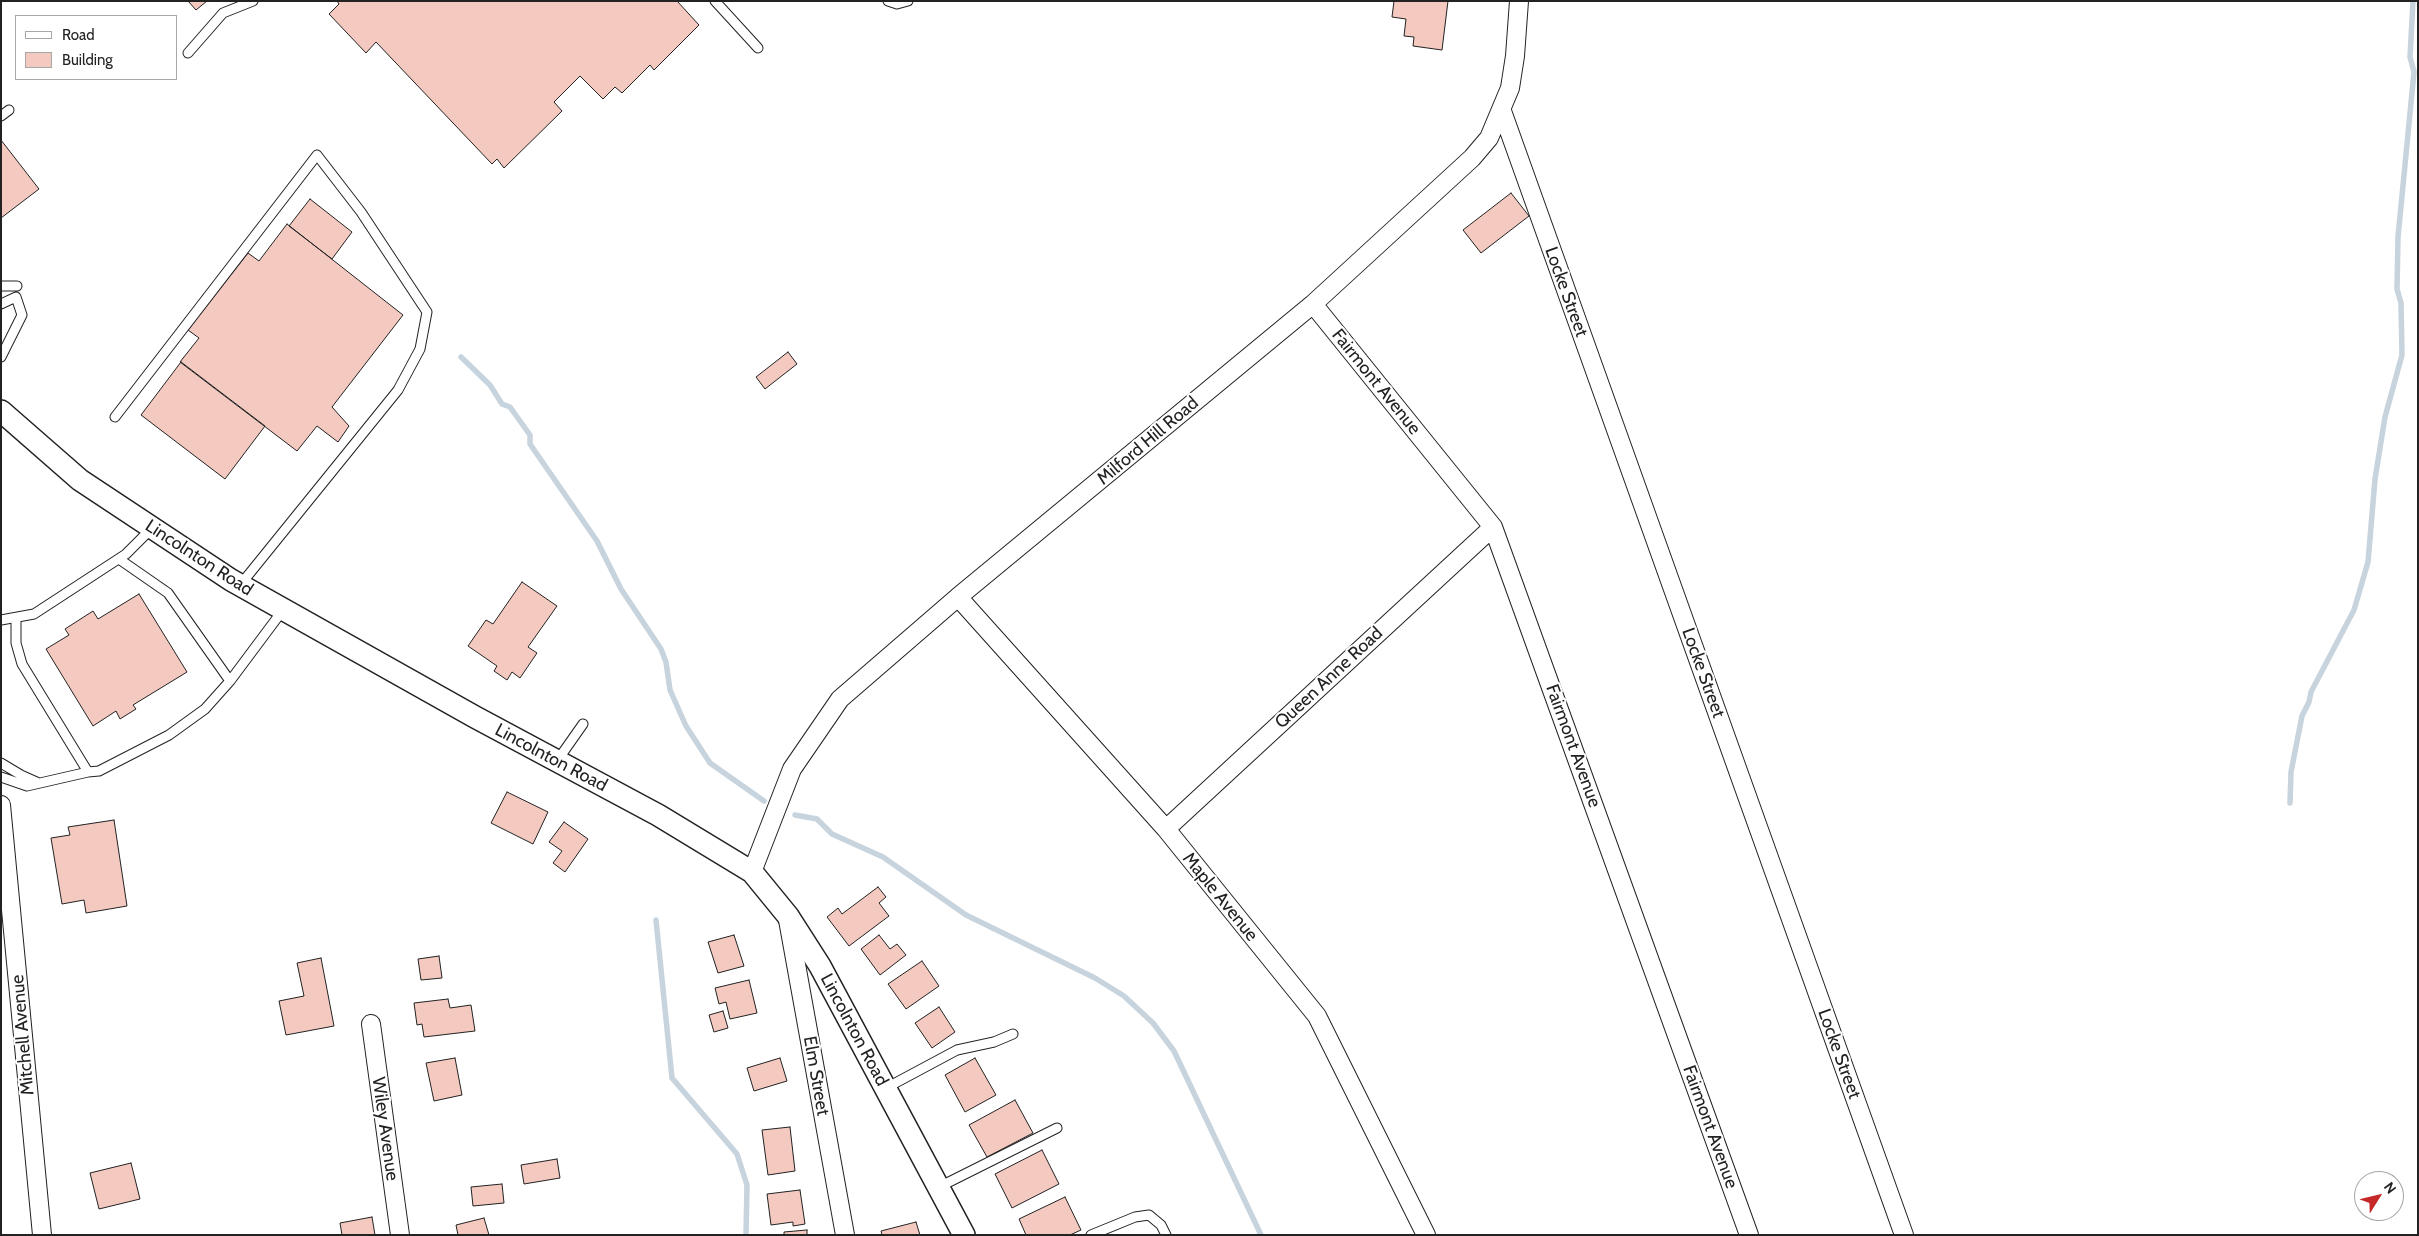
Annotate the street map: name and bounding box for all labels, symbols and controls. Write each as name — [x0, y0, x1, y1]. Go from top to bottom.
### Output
legend — [15, 15, 178, 80]
text: Road — [62, 26, 95, 44]
text: Building — [62, 51, 113, 69]
street label: Locke Street — [1540, 244, 1592, 340]
street label: Fairmont Avenue — [1327, 325, 1425, 439]
street label: Milford Hill Road — [1093, 392, 1203, 490]
street label: Lincolnton Road — [141, 515, 257, 601]
street label: Queen Anne Road — [1271, 623, 1387, 733]
street label: Locke Street — [1677, 625, 1729, 721]
street label: Fairmont Avenue — [1541, 682, 1605, 810]
street label: Lincolnton Road — [491, 719, 611, 797]
street label: Maple Avenue — [1178, 848, 1262, 946]
street label: Lincolnton Road — [815, 970, 893, 1090]
street label: Mitchell Avenue — [7, 974, 39, 1096]
street label: Locke Street — [1813, 1006, 1865, 1102]
street label: Elm Street — [798, 1035, 834, 1117]
street label: Fairmont Avenue — [1678, 1063, 1742, 1191]
street label: Wiley Avenue — [367, 1076, 403, 1182]
north arrow — [2354, 1171, 2404, 1221]
text: N — [2380, 1178, 2401, 1197]

